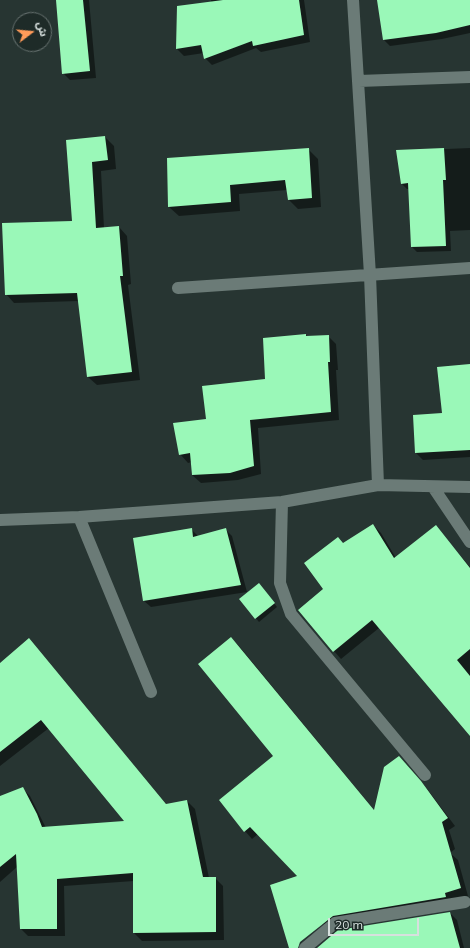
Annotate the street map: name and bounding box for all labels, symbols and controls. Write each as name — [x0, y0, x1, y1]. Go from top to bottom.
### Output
north arrow — [12, 12, 52, 52]
text: ش — [34, 20, 51, 38]
scale bar — [330, 910, 421, 936]
text: 20 m — [335, 917, 363, 932]

